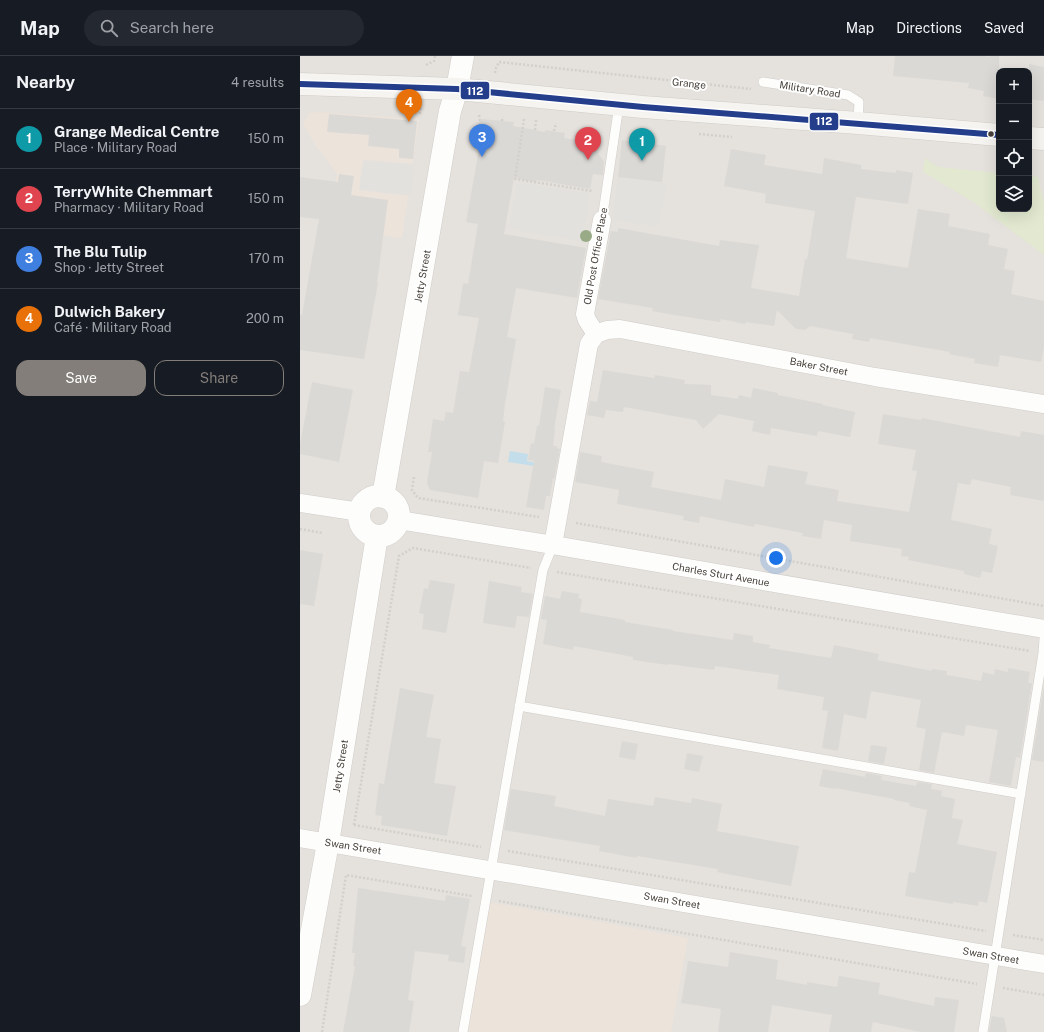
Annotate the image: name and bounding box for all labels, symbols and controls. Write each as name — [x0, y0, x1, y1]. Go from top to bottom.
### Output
search box — [84, 10, 364, 46]
text: Map — [20, 17, 60, 39]
icon: search — [98, 17, 120, 39]
text: Search here — [130, 19, 214, 36]
text: Map — [846, 20, 874, 36]
text: Directions — [896, 20, 962, 36]
text: Saved — [984, 20, 1024, 36]
map controls — [996, 68, 1032, 212]
button: + — [996, 68, 1032, 104]
text: Nearby — [16, 72, 75, 92]
text: 4 results — [231, 75, 284, 90]
street label: Grange — [671, 75, 707, 91]
street label: Military Road — [779, 78, 841, 100]
line badge: 112 — [460, 81, 490, 100]
text: 112 — [467, 85, 483, 97]
pin: 4 — [396, 89, 422, 122]
button: − — [996, 104, 1032, 140]
line badge: 112 — [809, 112, 839, 131]
text: 112 — [816, 115, 832, 127]
text: Grange Medical Centre — [54, 123, 219, 140]
pin: 3 — [469, 124, 495, 157]
pin: 2 — [575, 127, 601, 160]
pin: 1 — [629, 128, 655, 161]
unlabelled marker — [986, 129, 996, 139]
text: 1 — [26, 131, 32, 146]
text: 150 m — [248, 131, 284, 146]
text: Place · Military Road — [54, 140, 177, 155]
button: locate — [996, 140, 1032, 176]
button: layers — [996, 176, 1032, 212]
text: TerryWhite Chemmart — [54, 183, 213, 200]
text: 2 — [25, 191, 33, 206]
text: 150 m — [248, 191, 284, 206]
text: Pharmacy · Military Road — [54, 200, 204, 215]
street label: Old Post Office Place — [581, 206, 610, 306]
text: The Blu Tulip — [54, 243, 147, 260]
street label: Jetty Street — [411, 248, 433, 303]
text: 3 — [25, 251, 33, 266]
text: 170 m — [249, 251, 284, 266]
text: Shop · Jetty Street — [54, 260, 164, 275]
text: Dulwich Bakery — [54, 303, 165, 320]
text: 4 — [25, 311, 33, 326]
text: 200 m — [246, 311, 284, 326]
text: Café · Military Road — [54, 320, 172, 335]
street label: Baker Street — [789, 354, 849, 378]
button: Save — [16, 360, 146, 396]
button: Share — [154, 360, 284, 396]
your location — [766, 548, 786, 568]
street label: Charles Sturt Avenue — [671, 560, 771, 589]
street label: Jetty Street — [330, 739, 350, 793]
street label: Swan Street — [324, 836, 382, 856]
street label: Swan Street — [643, 889, 701, 911]
street label: Swan Street — [962, 944, 1020, 966]

